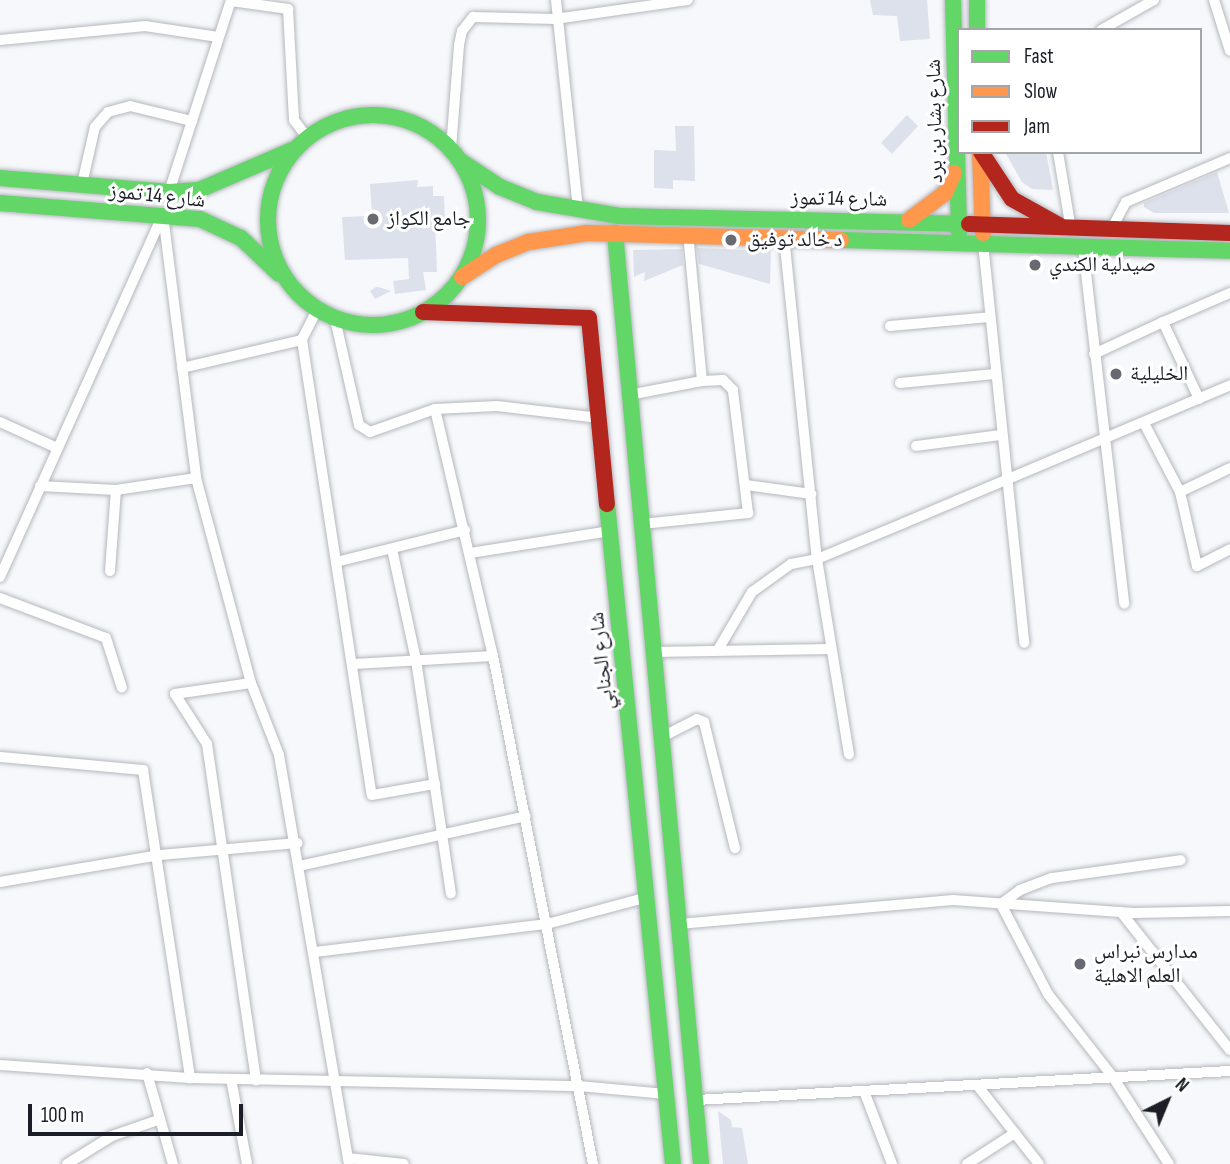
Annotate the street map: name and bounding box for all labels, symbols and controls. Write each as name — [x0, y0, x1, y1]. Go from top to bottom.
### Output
legend — [957, 28, 1202, 154]
text: Fast — [1024, 44, 1054, 69]
street label: شارع بشار بن برد — [921, 59, 949, 183]
text: Slow — [1024, 79, 1057, 104]
text: Jam — [1024, 114, 1050, 139]
street label: شارع 14 تموز — [108, 178, 206, 214]
street label: شارع 14 تموز — [791, 186, 887, 212]
place label: جامع الكواز — [387, 206, 471, 232]
marker: جامع الكواز — [365, 211, 381, 227]
place label: د خالد توفيق — [747, 227, 842, 253]
marker: د خالد توفيق — [721, 230, 741, 250]
place label: صيدلية الكندي — [1049, 252, 1156, 278]
marker: صيدلية الكندي — [1027, 257, 1043, 273]
place label: الخليلية — [1130, 361, 1188, 387]
marker: الخليلية — [1108, 366, 1124, 382]
street label: شارع الجنابي — [584, 611, 620, 711]
place label: مدارس نبراس العلم الاهلية — [1094, 939, 1198, 989]
marker: مدارس نبراس العلم الاهلية — [1072, 956, 1088, 972]
north arrow — [1132, 1066, 1202, 1136]
text: N — [1170, 1073, 1193, 1097]
scale bar — [32, 1090, 247, 1134]
text: 100 m — [41, 1103, 84, 1128]

